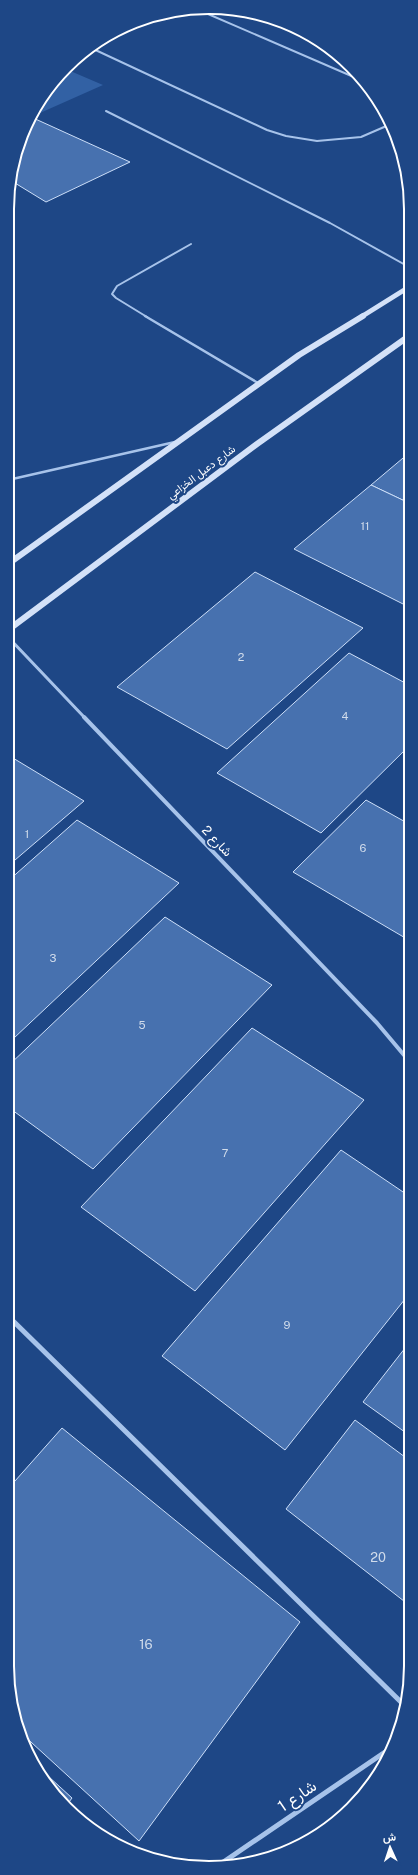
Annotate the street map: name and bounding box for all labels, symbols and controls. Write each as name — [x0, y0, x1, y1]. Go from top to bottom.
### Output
street label: شارع دعبل الخزاعي — [165, 442, 240, 505]
house number: 11 — [361, 520, 369, 532]
house number: 2 — [238, 651, 245, 663]
house number: 4 — [342, 710, 349, 722]
street label: شارع 2 — [197, 822, 235, 861]
house number: 1 — [25, 828, 29, 840]
house number: 6 — [360, 842, 367, 854]
house number: 3 — [50, 952, 57, 964]
house number: 5 — [138, 1019, 146, 1031]
house number: 7 — [222, 1147, 229, 1159]
house number: 9 — [284, 1319, 291, 1331]
house number: 20 — [370, 1550, 386, 1565]
house number: 16 — [139, 1637, 153, 1652]
street label: شارع 1 — [274, 1776, 321, 1817]
north arrow — [370, 1827, 410, 1867]
text: ش — [383, 1831, 396, 1844]

